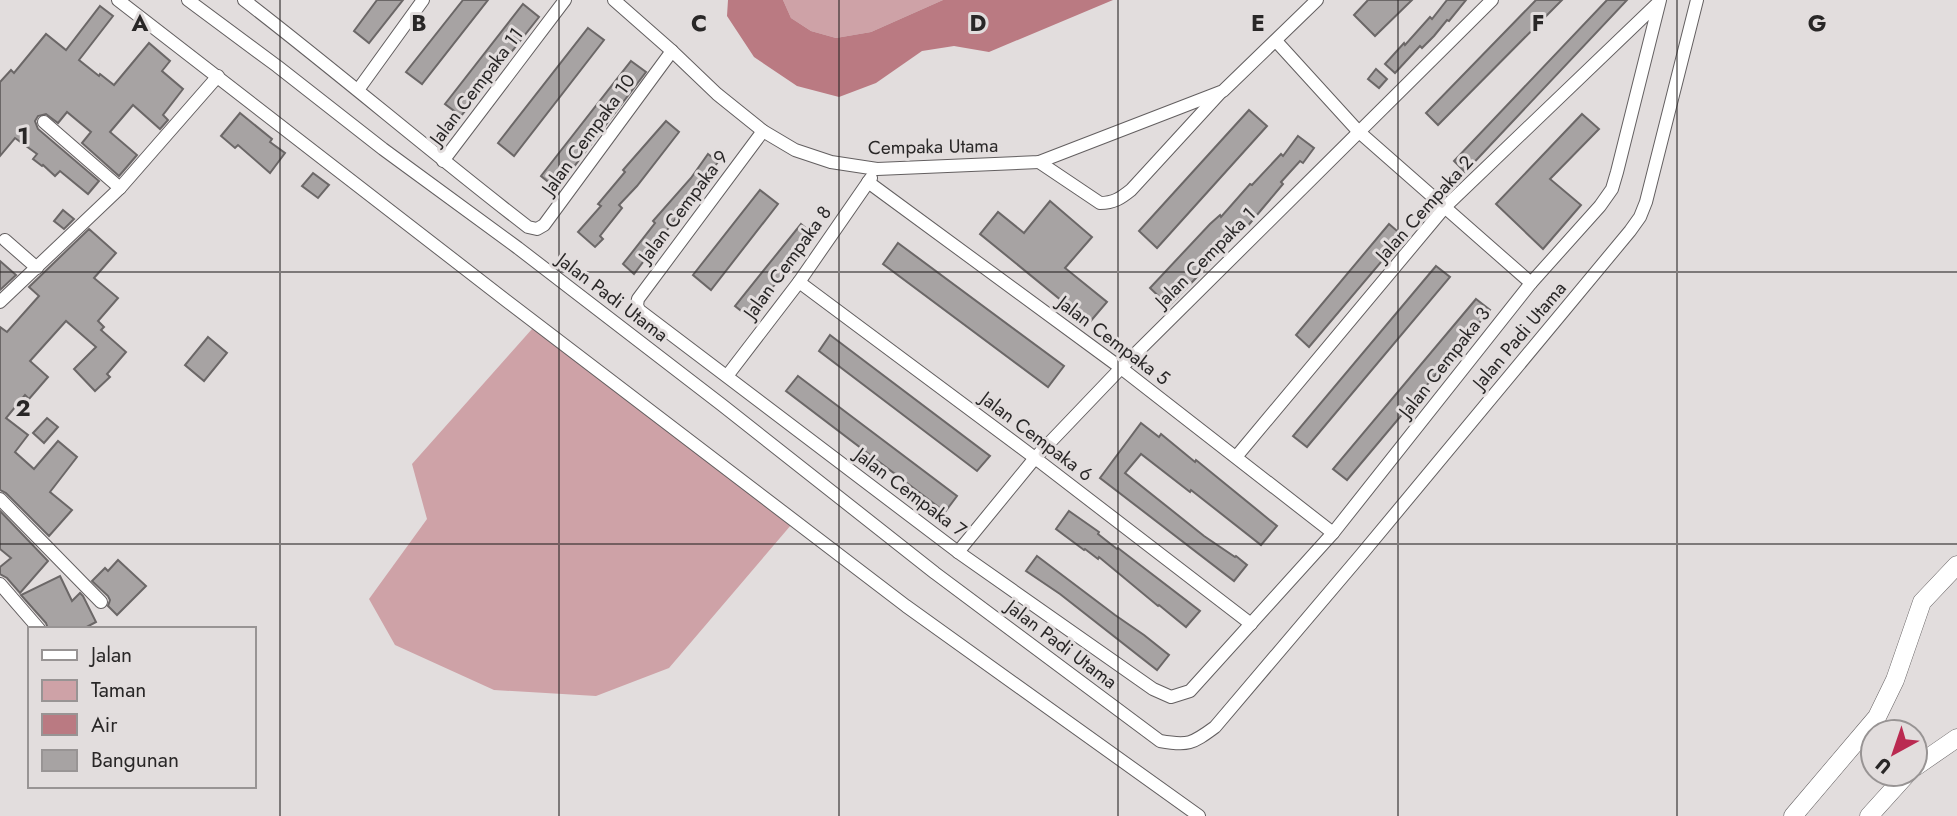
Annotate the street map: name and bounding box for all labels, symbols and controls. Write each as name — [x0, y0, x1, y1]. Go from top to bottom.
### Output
text: A — [131, 6, 149, 40]
text: B — [411, 6, 427, 40]
text: C — [691, 6, 707, 40]
text: D — [970, 6, 987, 40]
text: E — [1251, 6, 1265, 40]
text: F — [1532, 6, 1544, 40]
text: G — [1808, 6, 1826, 40]
street label: Jalan Cempaka 11 — [421, 22, 530, 153]
street label: Jalan Cempaka 10 — [534, 68, 642, 203]
text: 1 — [17, 119, 29, 153]
street label: Cempaka Utama — [868, 132, 998, 161]
street label: Jalan Cempaka 9 — [630, 144, 735, 271]
street label: Jalan Cempaka 2 — [1367, 149, 1479, 270]
street label: Jalan Cempaka 8 — [735, 200, 838, 327]
street label: Jalan Cempaka 1 — [1147, 201, 1262, 316]
street label: Jalan Padi Utama — [549, 245, 674, 348]
street label: Jalan Padi Utama — [1464, 276, 1572, 397]
street label: Jalan Cempaka 5 — [1050, 287, 1175, 392]
street label: Jalan Cempaka 3 — [1391, 301, 1496, 426]
street label: Jalan Cempaka 6 — [972, 383, 1099, 488]
text: 2 — [15, 391, 31, 425]
street label: Jalan Cempaka 7 — [847, 440, 972, 543]
street label: Jalan Padi Utama — [998, 592, 1123, 695]
legend — [28, 627, 256, 788]
text: Jalan — [88, 640, 132, 670]
text: Taman — [91, 675, 146, 705]
text: Air — [91, 710, 118, 740]
north arrow — [1859, 718, 1929, 788]
text: Bangunan — [91, 745, 179, 775]
text: U — [1870, 751, 1897, 780]

